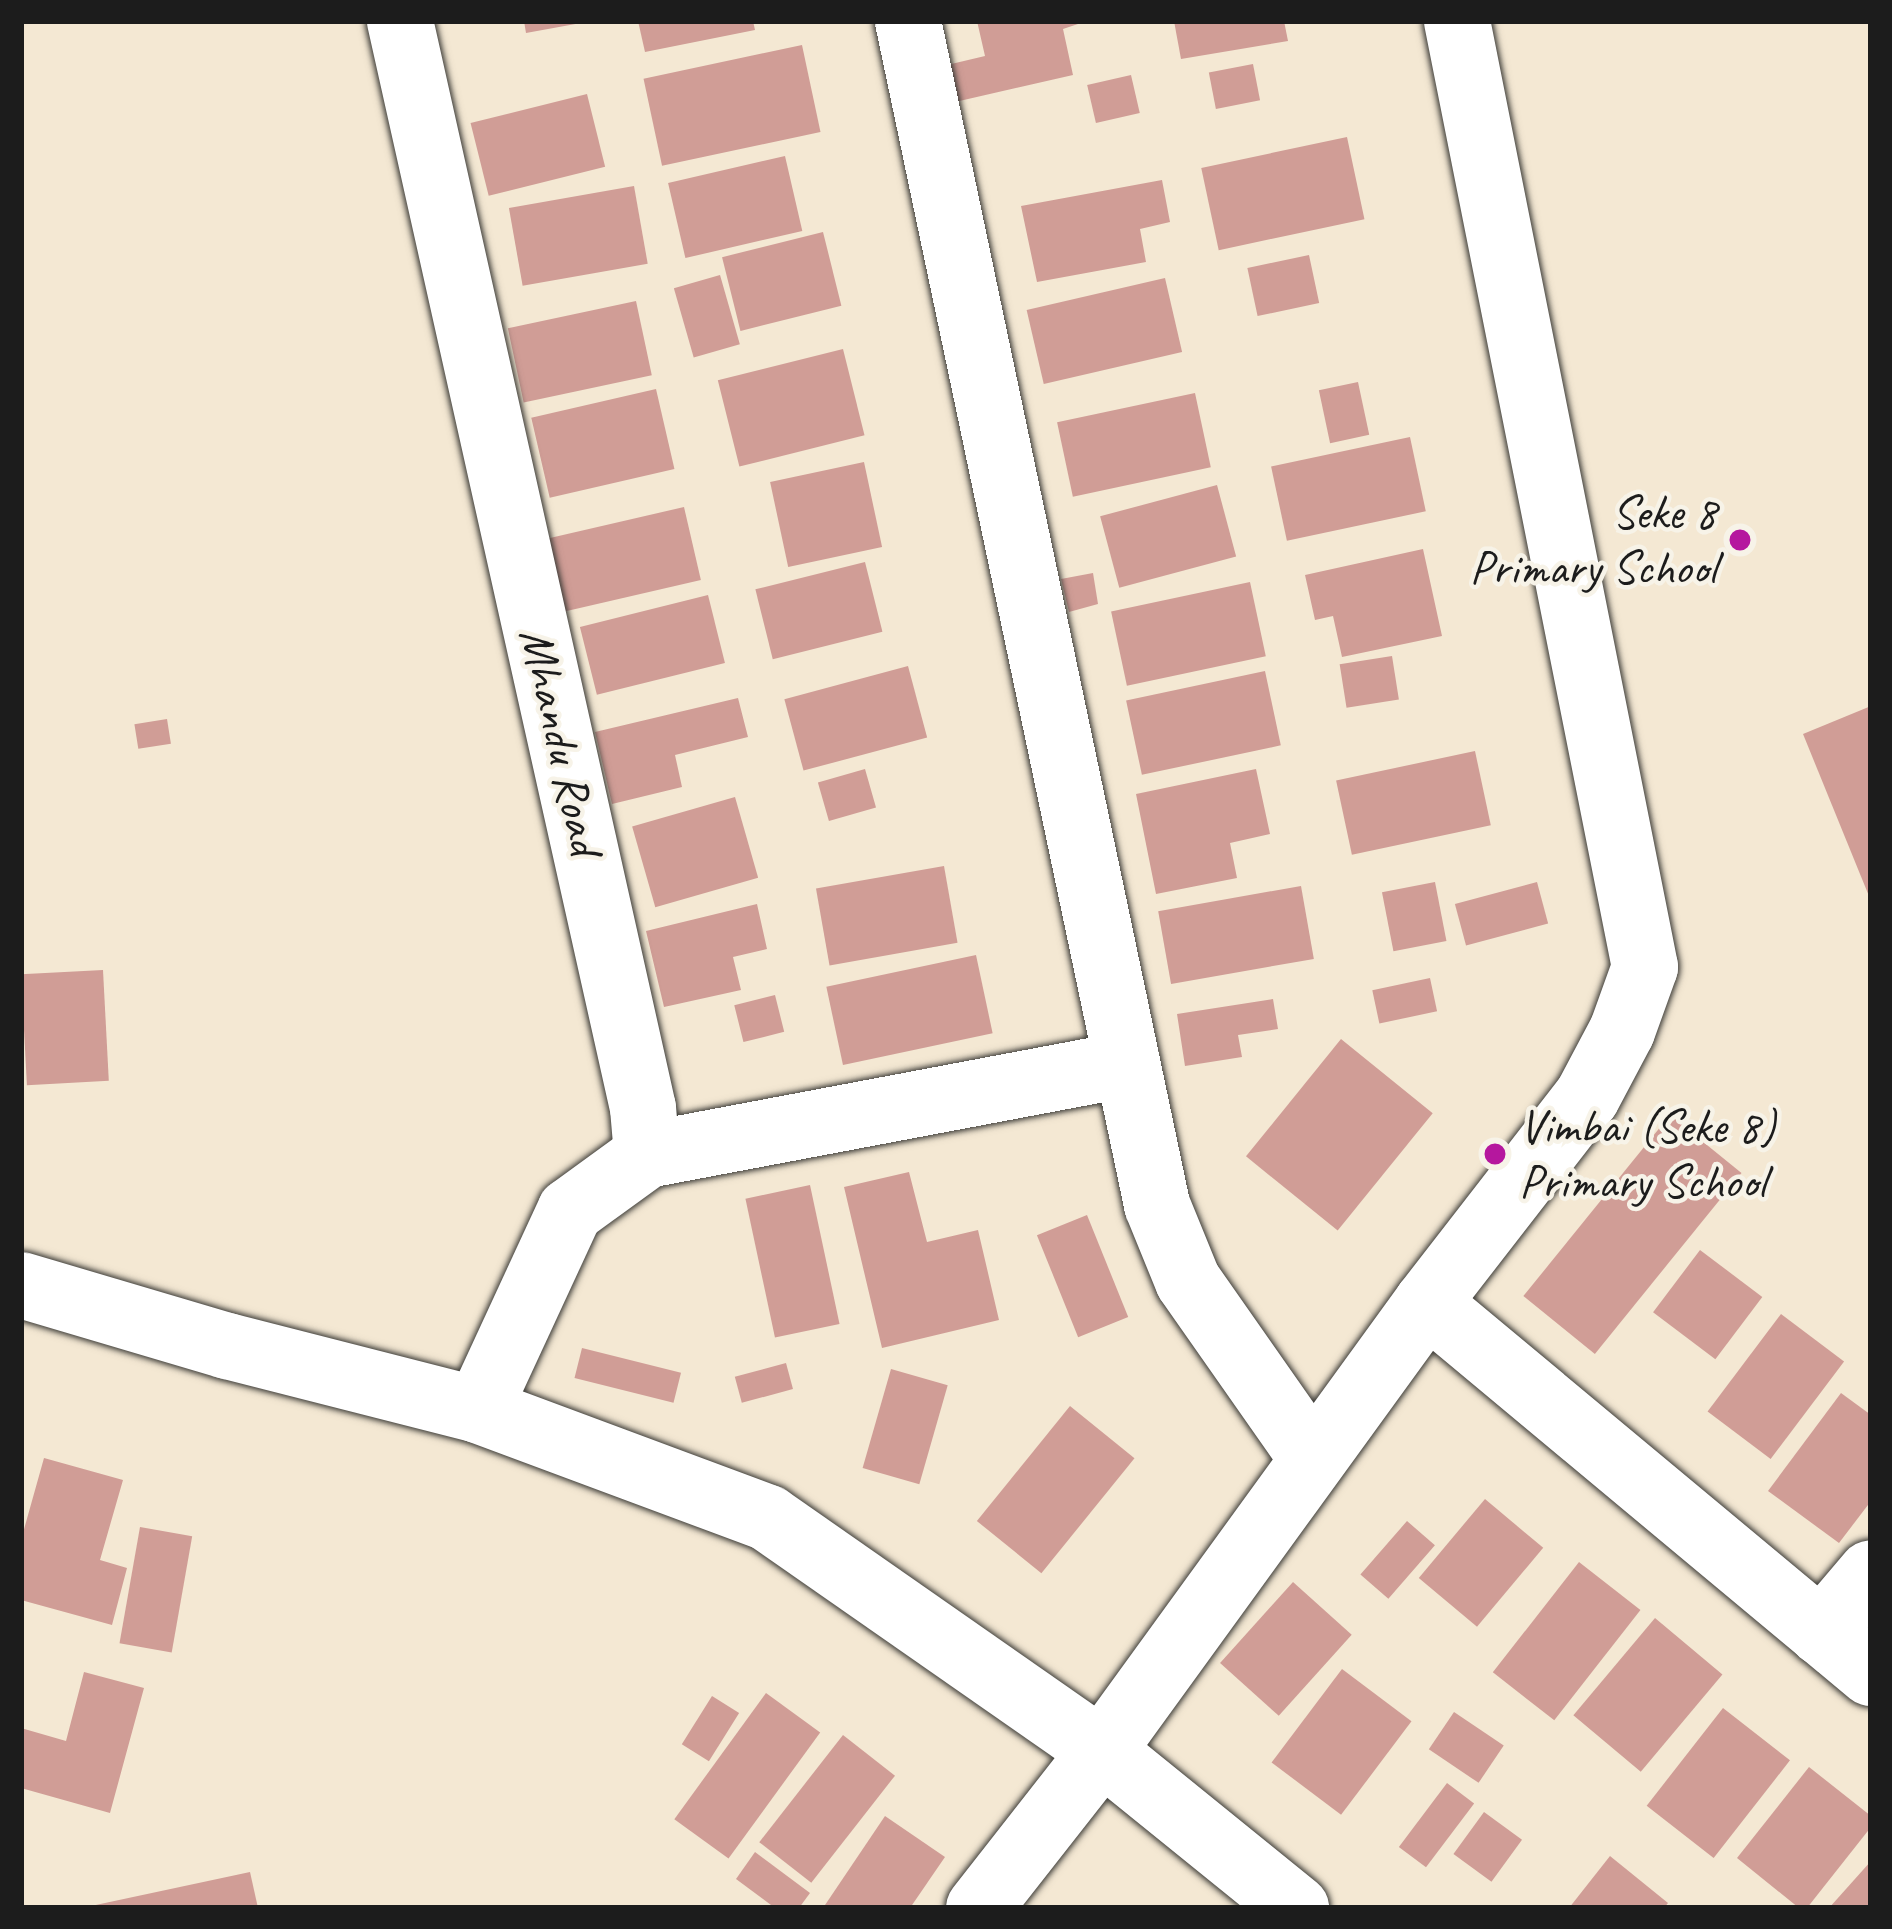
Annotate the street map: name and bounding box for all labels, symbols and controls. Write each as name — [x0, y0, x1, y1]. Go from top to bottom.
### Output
place label: Seke 8 Primary School — [1470, 483, 1716, 596]
marker: Seke 8 Primary School — [1727, 527, 1753, 553]
street label: Mhandu Road — [507, 623, 615, 859]
place label: Vimbai (Seke 8) Primary School — [1519, 1097, 1775, 1210]
marker: Vimbai (Seke 8) Primary School — [1482, 1141, 1508, 1167]

